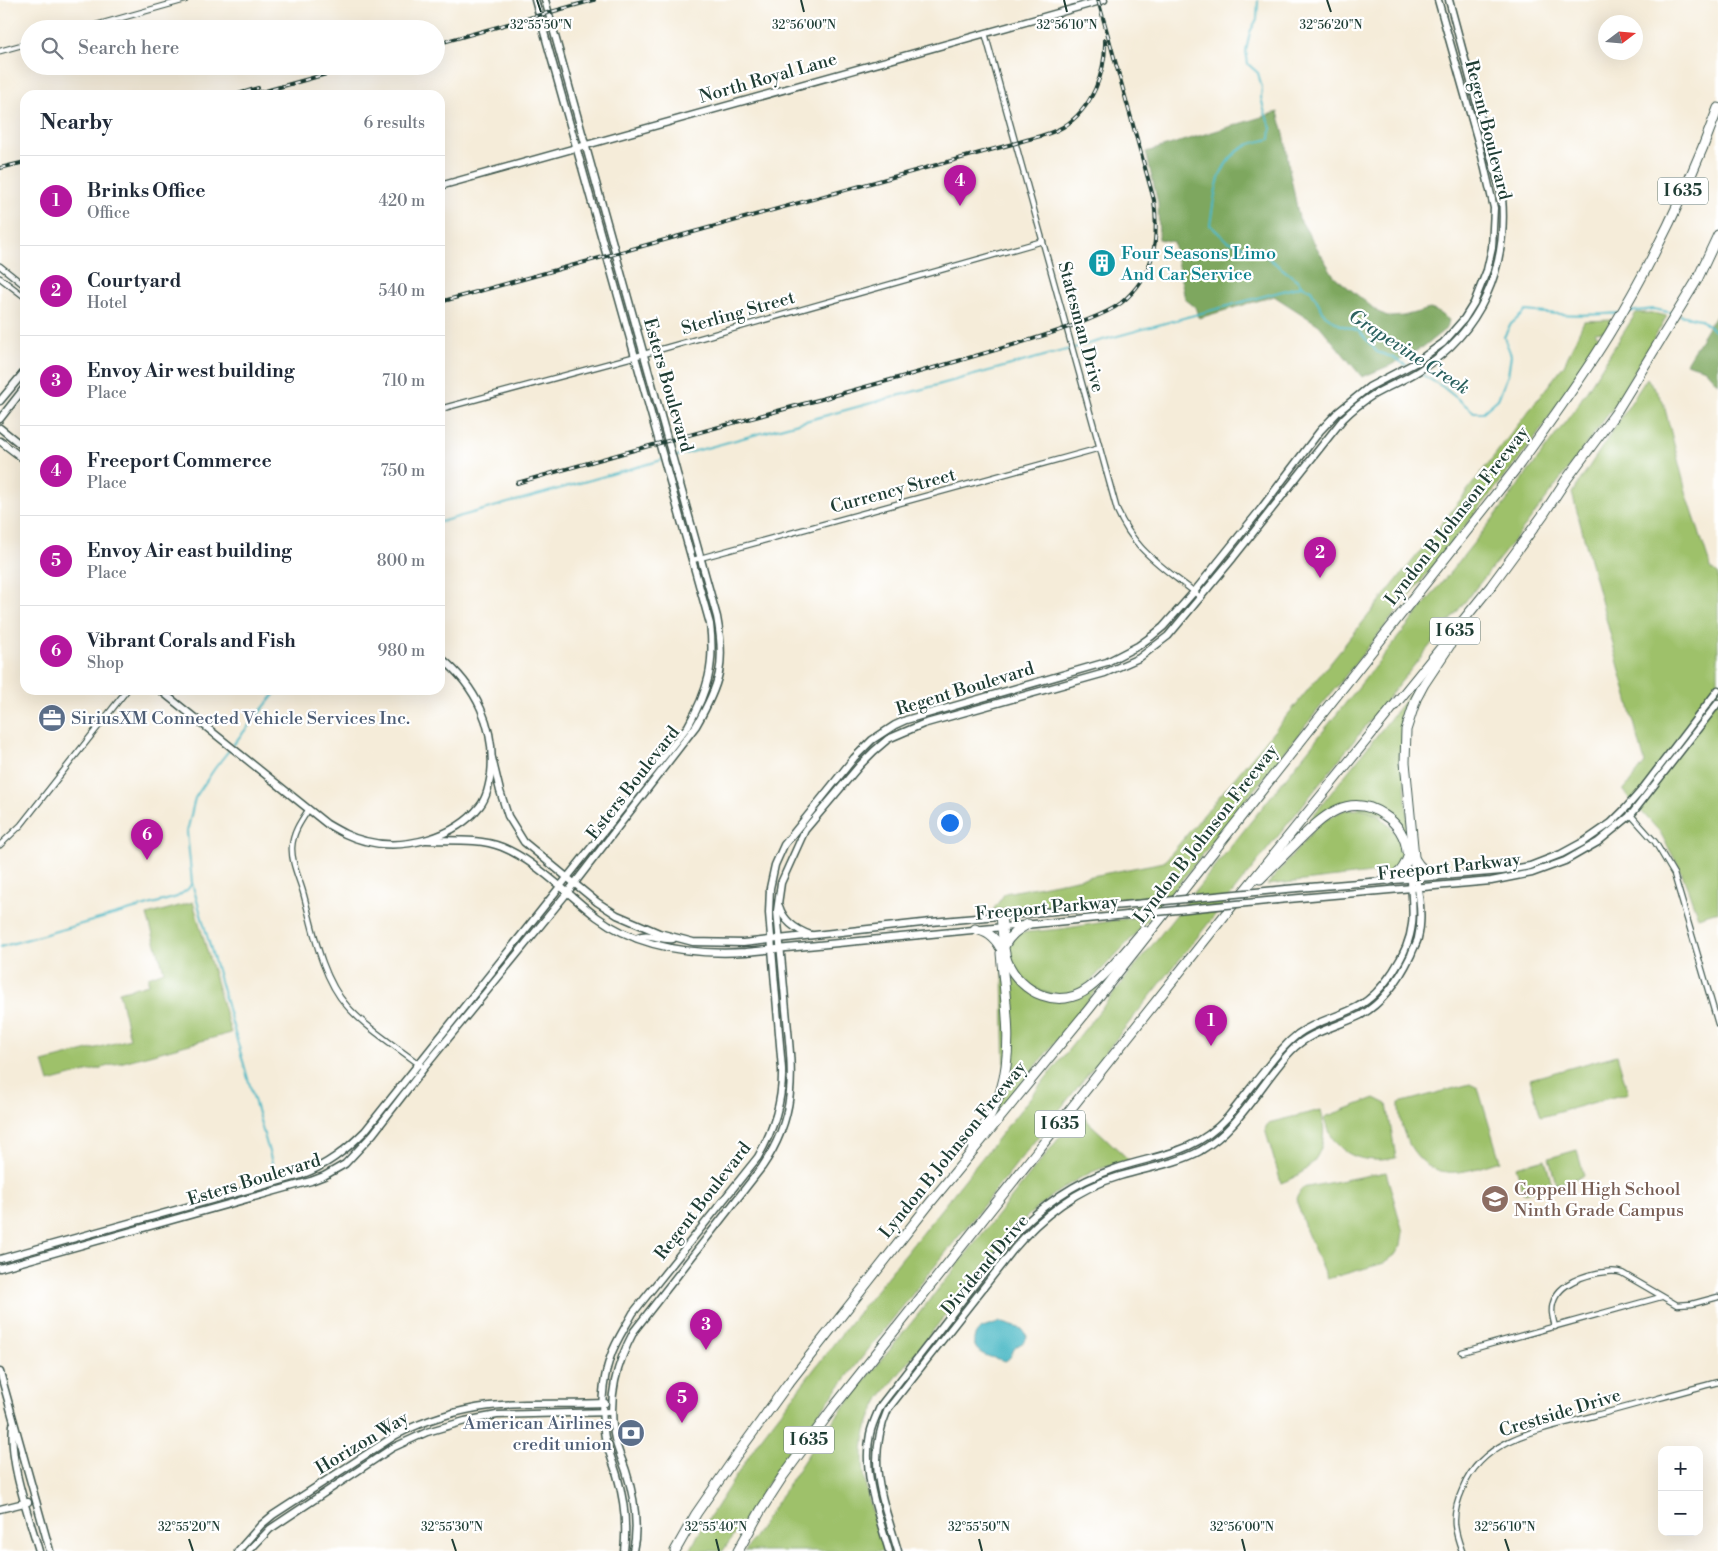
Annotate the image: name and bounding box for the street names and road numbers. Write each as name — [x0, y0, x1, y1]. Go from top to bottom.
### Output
street label: North Royal Lane — [696, 47, 840, 109]
street label: Regent Boulevard — [1459, 58, 1517, 203]
road number: I 635 — [1658, 178, 1708, 205]
street label: Statesman Drive — [1052, 259, 1110, 395]
street label: Sterling Street — [679, 286, 798, 340]
street label: Esters Boulevard — [638, 315, 698, 455]
street label: Lyndon B Johnson Freeway — [1380, 421, 1534, 610]
street label: Currency Street — [828, 463, 959, 519]
road number: I 635 — [1430, 618, 1480, 644]
street label: Regent Boulevard — [893, 657, 1038, 721]
street label: Esters Boulevard — [581, 721, 685, 845]
street label: Lyndon B Johnson Freeway — [1129, 739, 1283, 928]
street label: Freeport Parkway — [1376, 848, 1522, 886]
street label: Freeport Parkway — [974, 890, 1120, 926]
street label: Lyndon B Johnson Freeway — [874, 1057, 1032, 1243]
road number: I 635 — [1035, 1110, 1085, 1138]
street label: Regent Boulevard — [650, 1137, 757, 1265]
street label: Esters Boulevard — [184, 1149, 324, 1211]
street label: Dividend Drive — [936, 1210, 1034, 1320]
street label: Crestside Drive — [1496, 1384, 1624, 1442]
street label: Horizon Way — [311, 1406, 413, 1480]
road number: I 635 — [784, 1426, 834, 1454]

